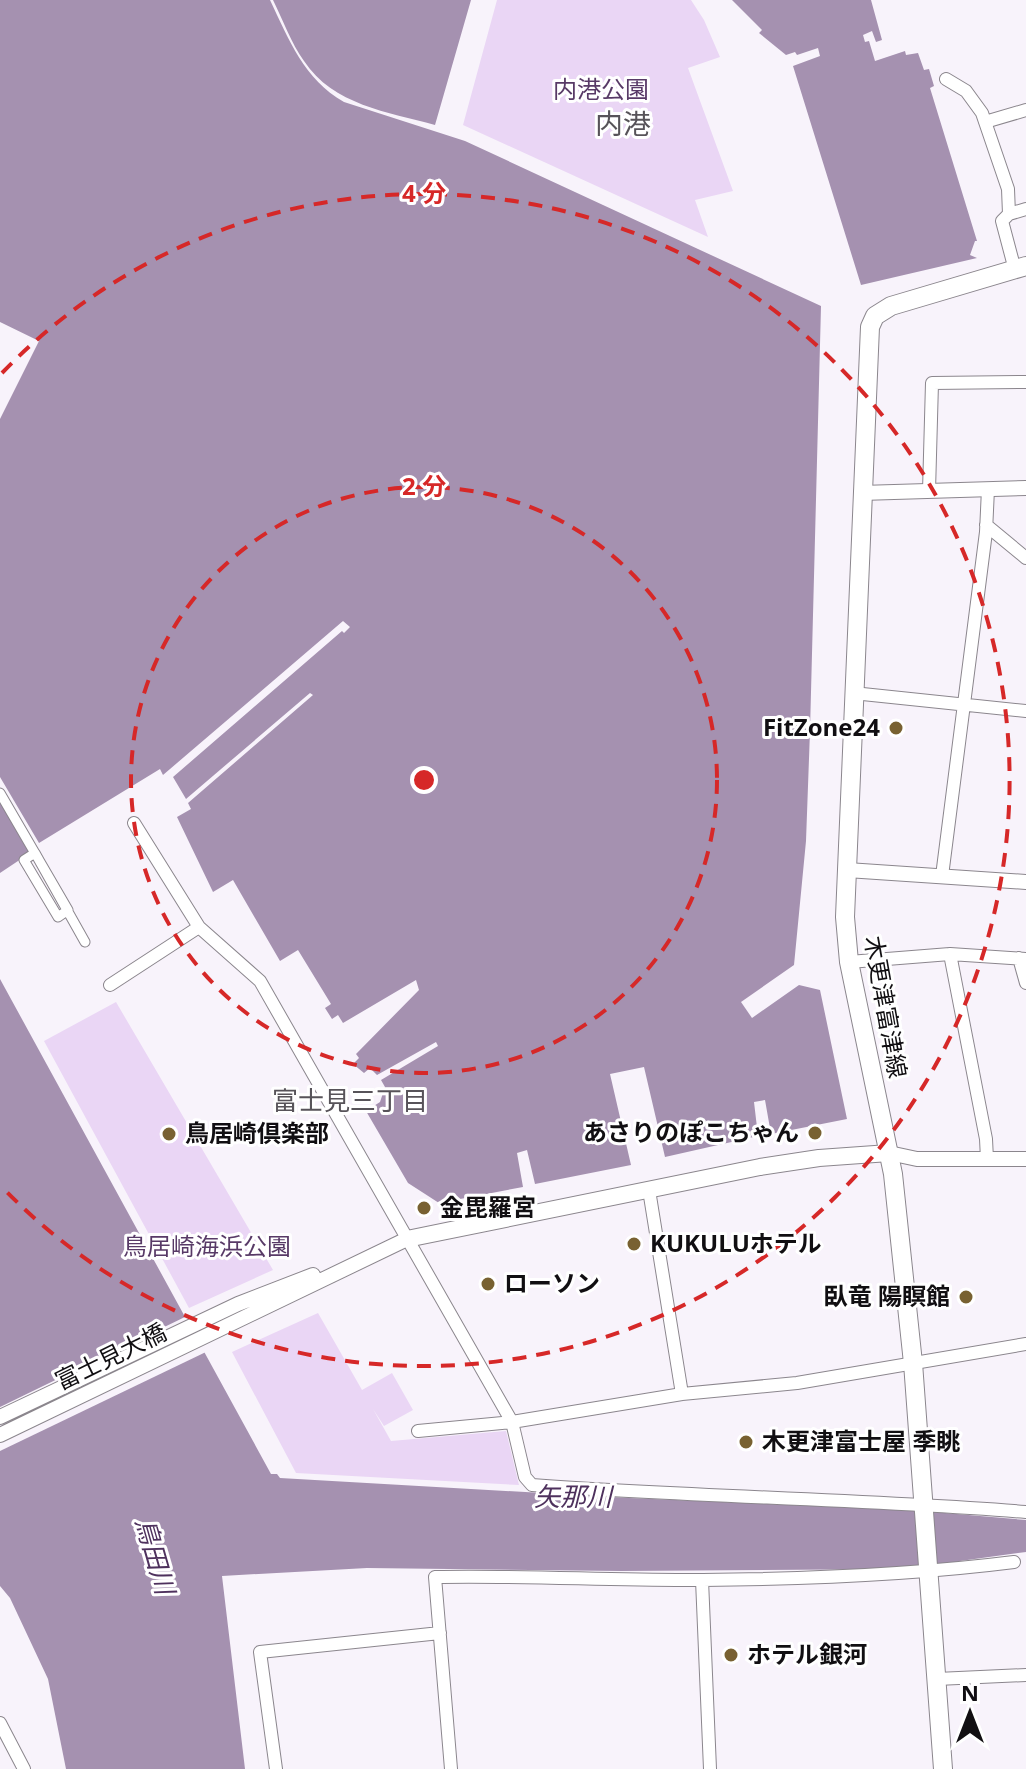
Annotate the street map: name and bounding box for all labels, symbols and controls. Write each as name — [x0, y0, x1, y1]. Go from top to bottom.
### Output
park label: 内港公園 — [553, 72, 649, 105]
district label: 内港 — [595, 104, 651, 142]
text: 4 分 — [402, 176, 446, 209]
text: 2 分 — [402, 469, 446, 502]
place label: FitZone24 — [763, 710, 880, 743]
marker: FitZone24 — [887, 719, 905, 737]
centre of rings — [410, 766, 438, 794]
street label: 木更津富津線 — [858, 933, 915, 1081]
district label: 富士見三丁目 — [272, 1082, 428, 1118]
place label: あさりのぽこちゃん — [583, 1115, 799, 1148]
place label: 鳥居崎倶楽部 — [185, 1116, 329, 1149]
marker: あさりのぽこちゃん — [806, 1124, 824, 1142]
marker: 鳥居崎倶楽部 — [160, 1125, 178, 1143]
place label: 金毘羅宮 — [440, 1190, 536, 1223]
marker: 金毘羅宮 — [415, 1199, 433, 1217]
place label: KUKULUホテル — [650, 1226, 822, 1259]
park label: 鳥居崎海浜公園 — [123, 1229, 291, 1262]
marker: KUKULUホテル — [625, 1235, 643, 1253]
place label: ローソン — [504, 1266, 600, 1299]
marker: ローソン — [479, 1275, 497, 1293]
place label: 臥竜 陽瞑館 — [824, 1279, 950, 1312]
marker: 臥竜 陽瞑館 — [957, 1288, 975, 1306]
street label: 富士見大橋 — [49, 1315, 172, 1397]
place label: 木更津富士屋 季眺 — [762, 1424, 960, 1457]
marker: 木更津富士屋 季眺 — [737, 1433, 755, 1451]
water label: 矢那川 — [534, 1478, 615, 1514]
water label: 鳥田川 — [128, 1513, 185, 1601]
place label: ホテル銀河 — [747, 1637, 867, 1670]
marker: ホテル銀河 — [722, 1646, 740, 1664]
north arrow — [930, 1673, 1010, 1753]
text: N — [961, 1677, 979, 1707]

